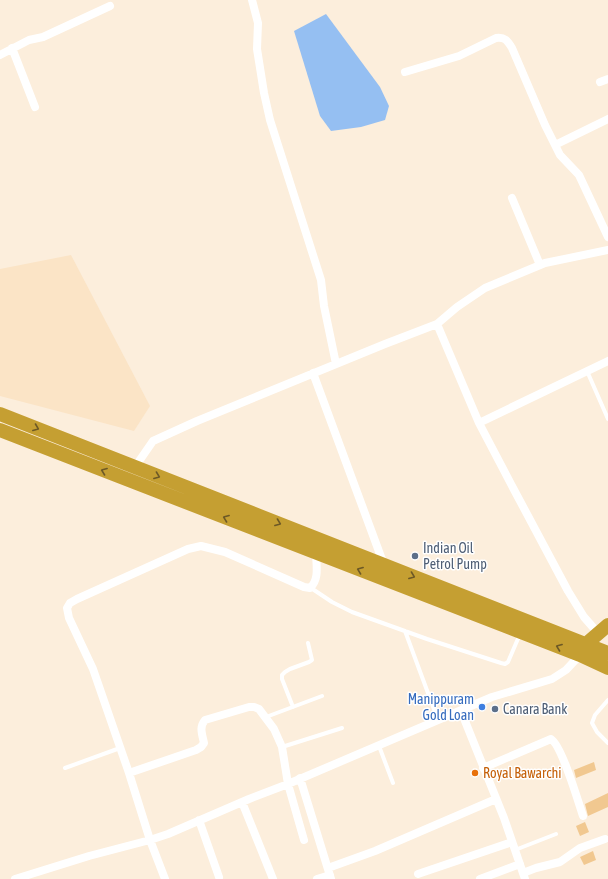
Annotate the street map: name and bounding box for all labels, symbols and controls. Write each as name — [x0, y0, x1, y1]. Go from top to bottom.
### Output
one-way arrow — [32, 423, 40, 431]
one-way arrow — [101, 467, 108, 475]
one-way arrow — [153, 471, 161, 479]
one-way arrow — [222, 514, 229, 522]
one-way arrow — [275, 519, 282, 527]
place label: Indian Oil Petrol Pump — [423, 540, 487, 572]
marker: Indian Oil Petrol Pump — [410, 551, 420, 561]
one-way arrow — [356, 566, 363, 574]
one-way arrow — [409, 571, 416, 579]
one-way arrow — [556, 644, 563, 652]
place label: Manippuram Gold Loan — [408, 691, 474, 723]
place label: Canara Bank — [503, 701, 567, 717]
marker: Manippuram Gold Loan — [477, 702, 487, 712]
marker: Canara Bank — [490, 704, 500, 714]
place label: Royal Bawarchi — [483, 765, 561, 781]
marker: Royal Bawarchi — [470, 768, 480, 778]

